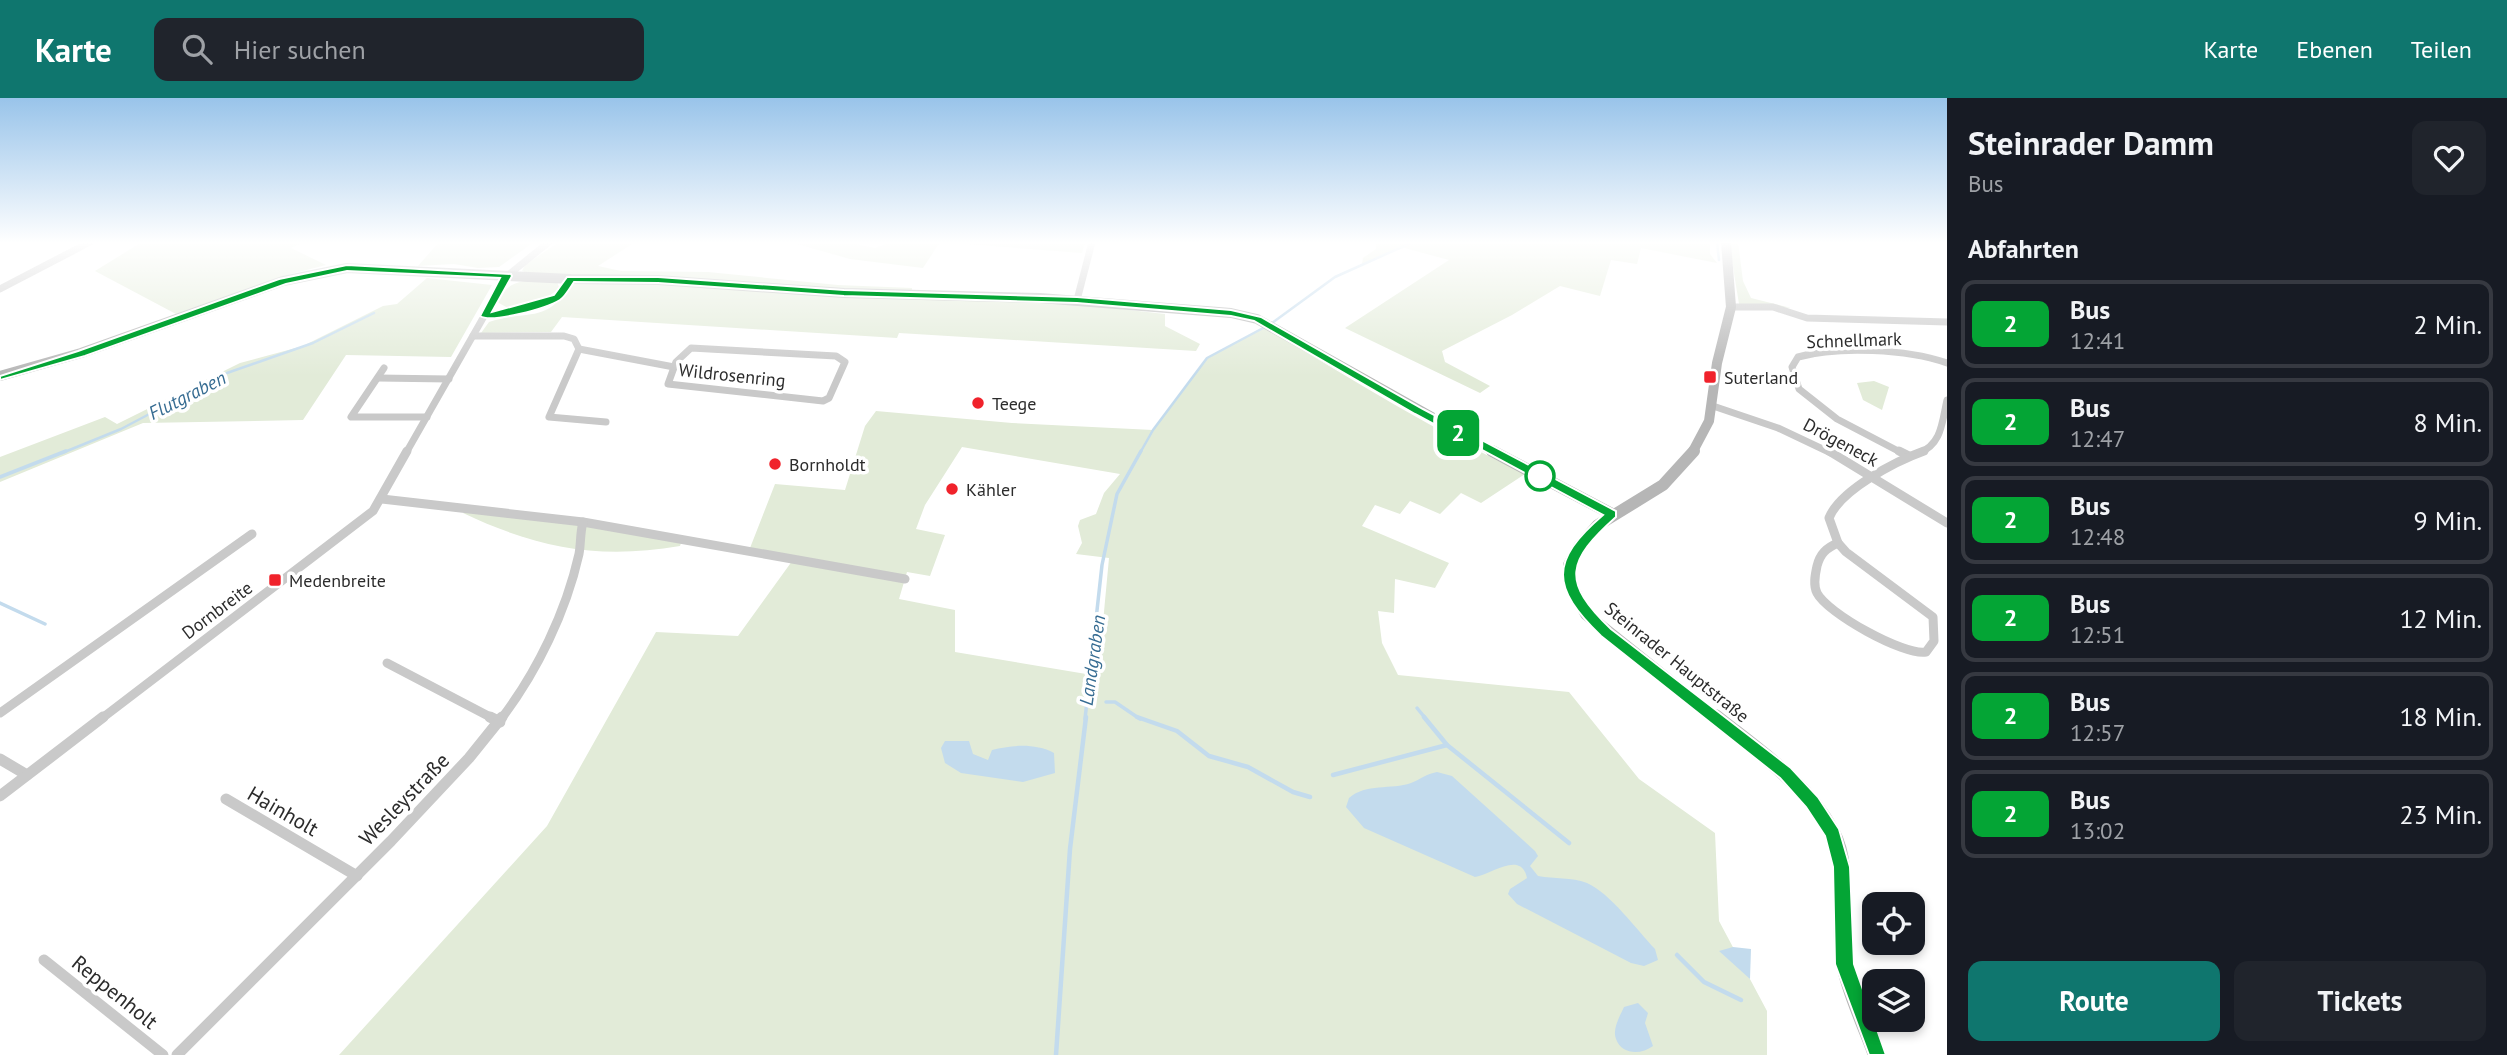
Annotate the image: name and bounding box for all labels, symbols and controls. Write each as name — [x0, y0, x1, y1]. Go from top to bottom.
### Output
search box — [154, 18, 644, 81]
text: Karte — [35, 28, 112, 71]
icon: search — [178, 30, 216, 68]
text: Hier suchen — [234, 33, 366, 66]
text: Karte — [2204, 34, 2258, 65]
text: Ebenen — [2296, 34, 2373, 65]
text: Teilen — [2411, 34, 2472, 65]
text: Steinrader Damm — [1968, 121, 2214, 164]
button: heart — [2412, 121, 2486, 195]
text: Bus — [1968, 169, 2004, 198]
text: Abfahrten — [1968, 232, 2079, 265]
text: Bus — [2070, 293, 2110, 326]
text: 2 — [2004, 308, 2017, 339]
text: 2 Min. — [2414, 308, 2482, 341]
text: 12:41 — [2070, 326, 2125, 355]
street label: Schnellmark — [1806, 327, 1902, 353]
street label: Wildrosenring — [677, 358, 787, 392]
water label: Flutgraben — [144, 365, 230, 425]
place label: Suterland — [1724, 366, 1798, 389]
marker: Suterland — [1702, 369, 1718, 385]
text: Bus — [2070, 391, 2110, 424]
place label: Teege — [992, 392, 1036, 415]
marker: Teege — [970, 395, 986, 411]
text: 2 — [2004, 406, 2017, 437]
text: 8 Min. — [2414, 406, 2482, 439]
line badge: 2 — [1435, 410, 1481, 456]
street label: Drögeneck — [1799, 413, 1883, 472]
text: 2 — [1451, 417, 1465, 448]
text: 12:47 — [2070, 424, 2125, 453]
place label: Bornholdt — [789, 453, 866, 476]
marker: Bornholdt — [767, 456, 783, 472]
unlabelled marker — [1525, 461, 1555, 491]
place label: Kähler — [966, 478, 1016, 501]
marker: Kähler — [944, 481, 960, 497]
text: Bus — [2070, 489, 2110, 522]
text: 2 — [2004, 504, 2017, 535]
text: 9 Min. — [2414, 504, 2482, 537]
text: 12:48 — [2070, 522, 2125, 551]
place label: Medenbreite — [289, 569, 386, 592]
marker: Medenbreite — [267, 572, 283, 588]
street label: Dornbreite — [177, 576, 257, 644]
text: Bus — [2070, 587, 2110, 620]
street label: Steinrader Hauptstraße — [1600, 597, 1754, 727]
text: 2 — [2004, 602, 2017, 633]
text: 12 Min. — [2399, 602, 2482, 635]
water label: Landgraben — [1074, 613, 1110, 707]
text: 12:51 — [2070, 620, 2125, 649]
text: Bus — [2070, 685, 2110, 718]
text: 2 — [2004, 700, 2017, 731]
text: 18 Min. — [2399, 700, 2482, 733]
text: 12:57 — [2070, 718, 2125, 747]
street label: Wesleystraße — [353, 747, 455, 851]
street label: Hainholt — [243, 780, 323, 842]
text: Bus — [2070, 783, 2110, 816]
text: 2 — [2004, 798, 2017, 829]
text: 23 Min. — [2399, 798, 2482, 831]
text: 13:02 — [2070, 816, 2125, 845]
map controls — [1862, 892, 1925, 1032]
button: locate — [1862, 892, 1925, 955]
street label: Reppenholt — [66, 949, 164, 1035]
button: Route — [1968, 961, 2220, 1041]
button: Tickets — [2234, 961, 2486, 1041]
button: layers — [1862, 969, 1925, 1032]

